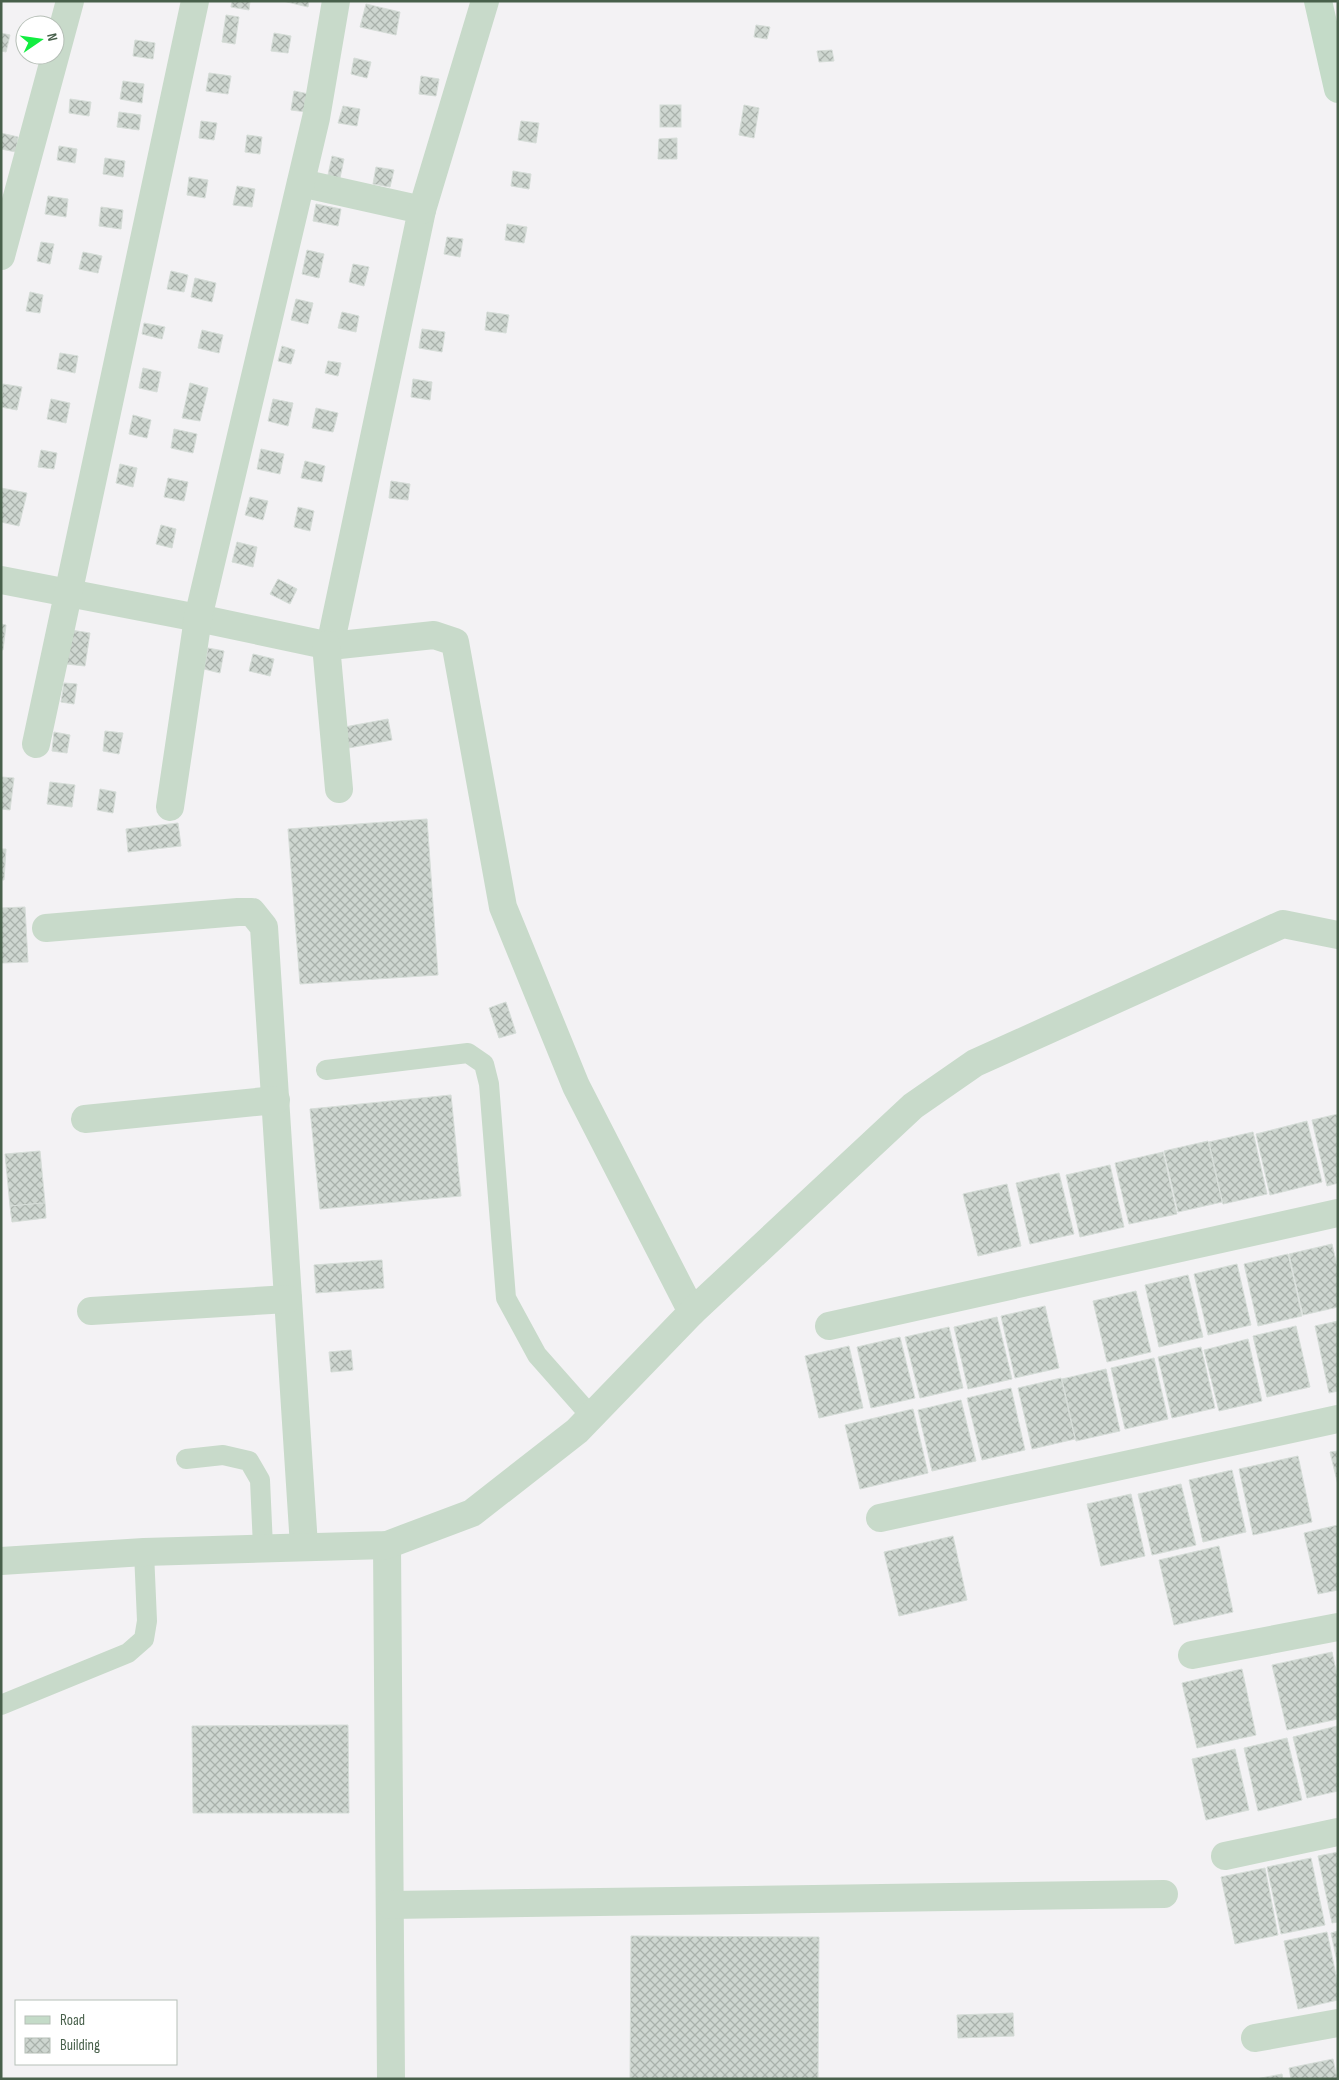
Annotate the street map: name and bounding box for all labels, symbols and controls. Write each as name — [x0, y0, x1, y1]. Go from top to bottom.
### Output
north arrow — [15, 15, 65, 65]
text: N — [43, 32, 61, 43]
legend — [15, 2000, 178, 2065]
text: Road — [60, 2011, 85, 2030]
text: Building — [60, 2036, 100, 2055]

